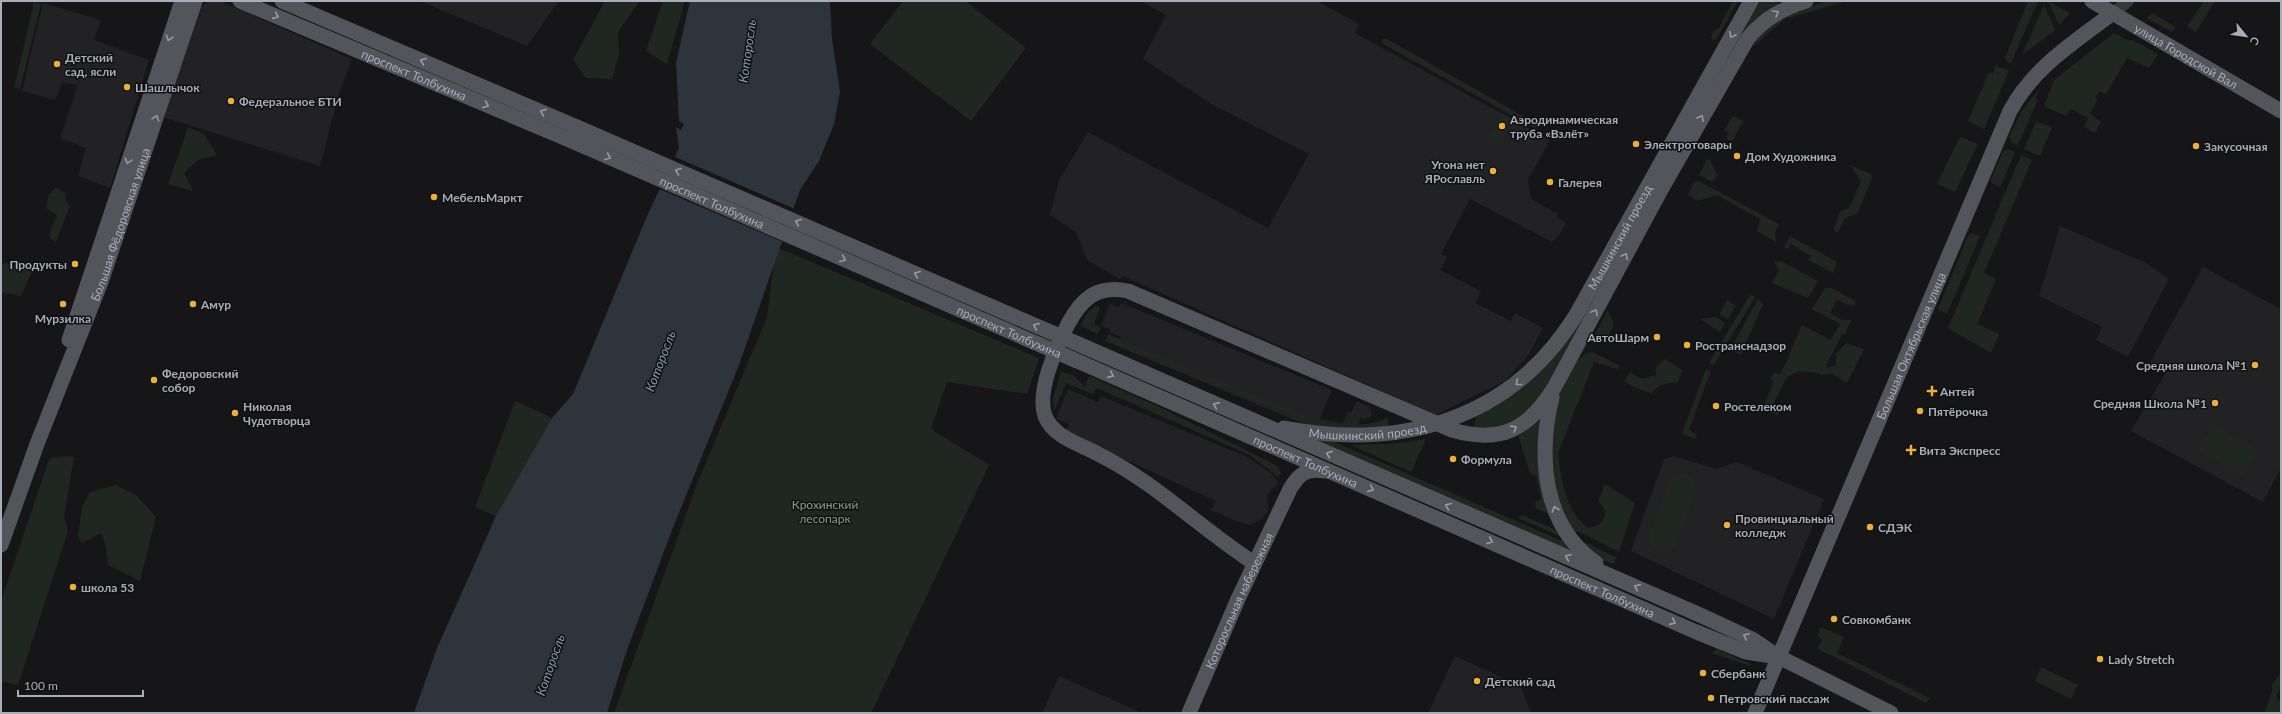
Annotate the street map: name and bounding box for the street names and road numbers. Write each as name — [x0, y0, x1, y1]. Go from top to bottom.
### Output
street label: улица Городской Вал — [2132, 20, 2241, 92]
street label: проспект Толбухина — [359, 46, 469, 103]
street label: Большая Фёдоровская улица — [87, 146, 153, 303]
street label: проспект Толбухина — [658, 173, 767, 231]
street label: Мышкинский проезд — [1584, 182, 1655, 292]
street label: Большая Октябрьская улица — [1873, 270, 1948, 421]
street label: проспект Толбухина — [955, 302, 1064, 361]
street label: Мышкинский проезд — [1308, 419, 1428, 442]
street label: проспект Толбухина — [1251, 432, 1360, 490]
street label: Которосльная набережная — [1201, 530, 1276, 671]
street label: проспект Толбухина — [1548, 562, 1657, 620]

